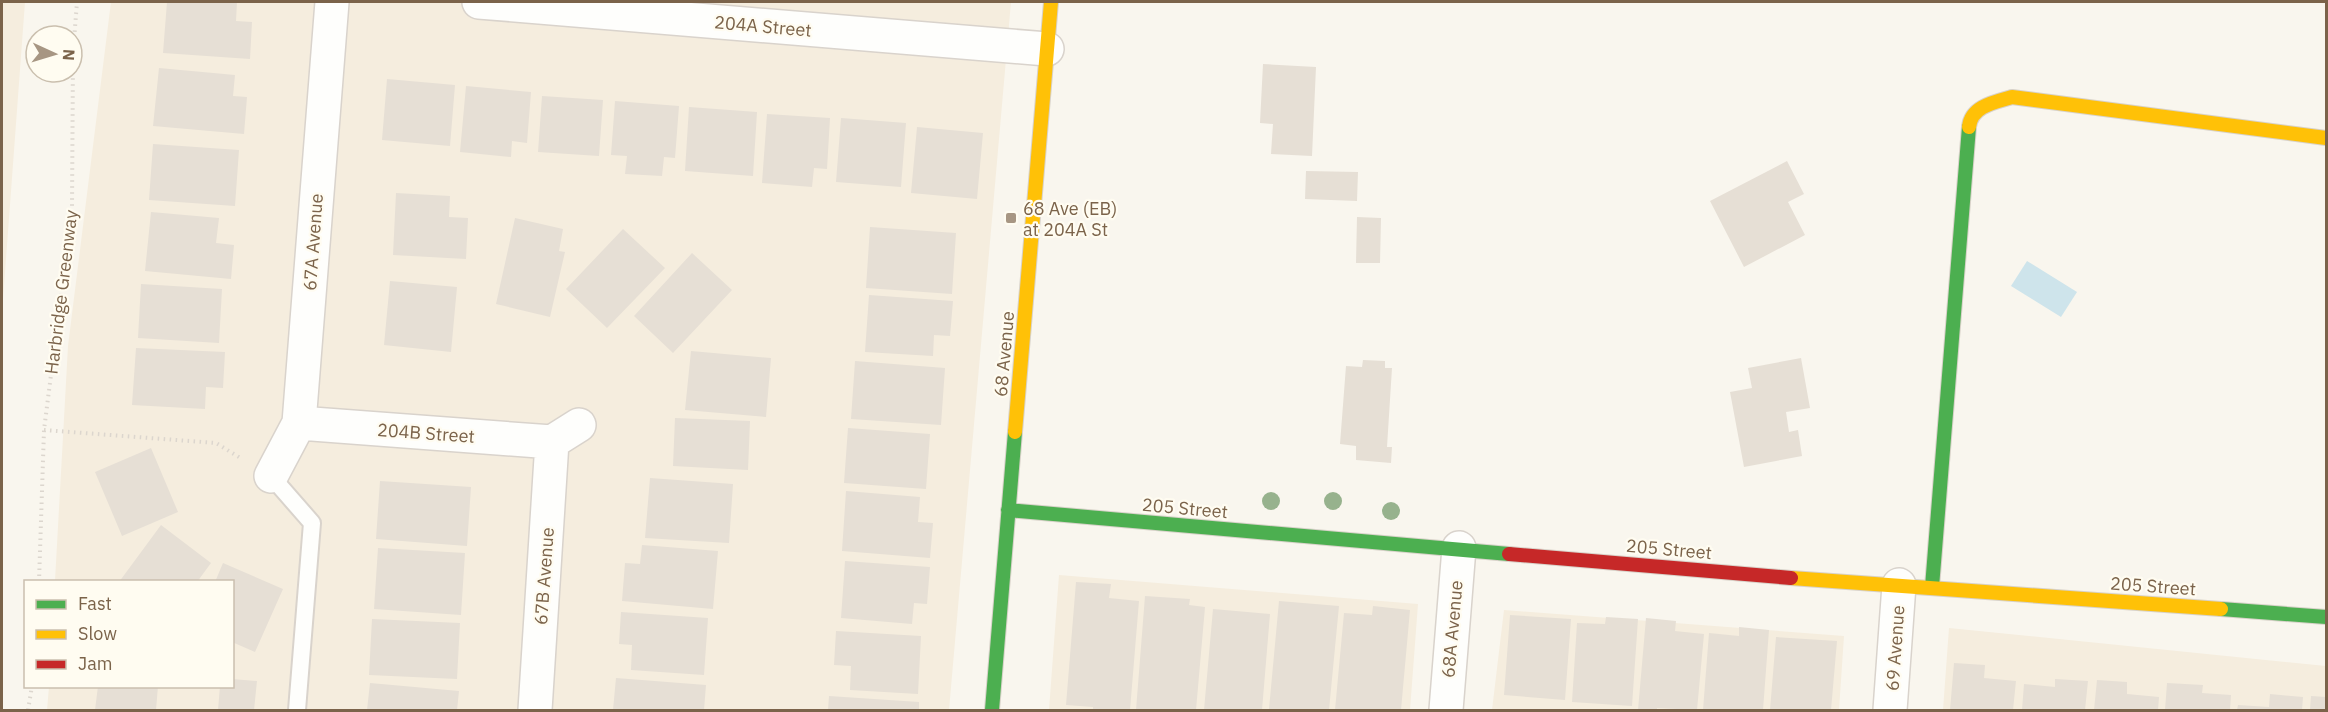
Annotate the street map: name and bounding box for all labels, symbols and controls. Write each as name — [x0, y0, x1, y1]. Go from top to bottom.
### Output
street label: 204A Street — [713, 10, 813, 42]
north arrow — [24, 24, 84, 84]
text: N — [59, 49, 79, 62]
street label: 67A Avenue — [298, 192, 328, 291]
place label: 68 Ave (EB) at 204A St — [1023, 197, 1117, 241]
street label: Harbridge Greenway — [39, 208, 83, 376]
marker: 68 Ave (EB) at 204A St — [1004, 211, 1018, 225]
street label: 68 Avenue — [989, 310, 1019, 398]
street label: 204B Street — [376, 418, 476, 448]
street label: 205 Street — [1141, 493, 1229, 523]
street label: 67B Avenue — [529, 526, 559, 626]
street label: 205 Street — [1625, 534, 1713, 564]
street label: 205 Street — [2109, 572, 2197, 600]
street label: 68A Avenue — [1436, 579, 1468, 679]
legend — [24, 580, 234, 688]
text: Fast — [78, 592, 112, 615]
street label: 69 Avenue — [1881, 604, 1909, 692]
text: Slow — [78, 622, 117, 645]
text: Jam — [78, 652, 113, 675]

